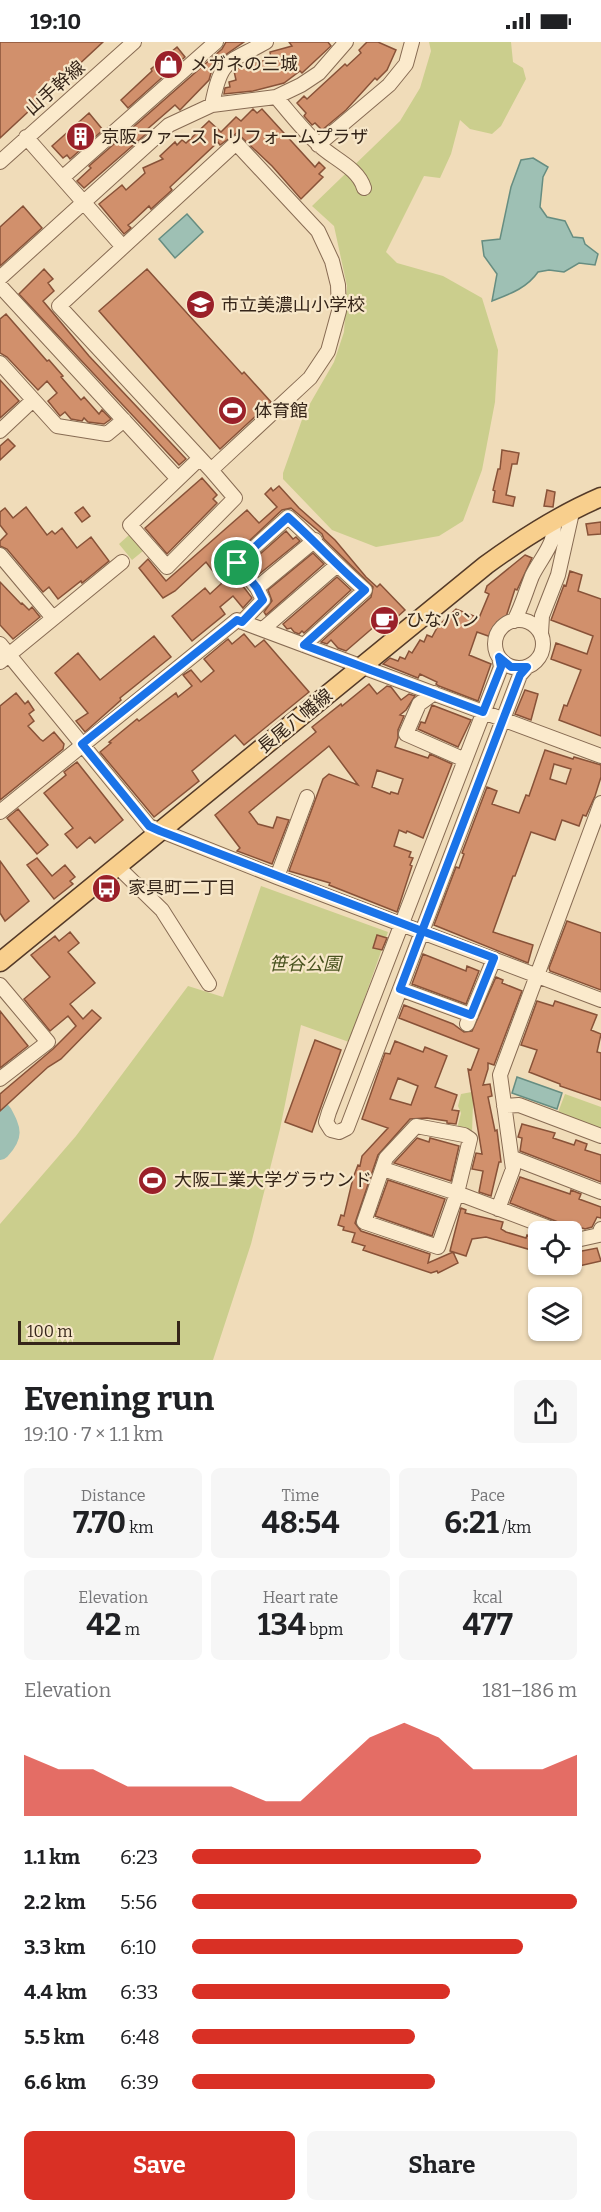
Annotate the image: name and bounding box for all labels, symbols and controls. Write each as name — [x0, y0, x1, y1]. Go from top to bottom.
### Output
text: 19:10 — [30, 8, 81, 35]
shop icon: メガネの三城 — [153, 48, 185, 80]
place label: メガネの三城 — [190, 53, 298, 75]
street label: 山手幹線 — [21, 56, 89, 120]
building icon: 京阪ファーストリフォームプラザ — [64, 121, 96, 153]
place label: 京阪ファーストリフォームプラザ — [101, 126, 368, 148]
school or university icon: 市立美濃山小学校 — [184, 289, 216, 321]
place label: 市立美濃山小学校 — [221, 294, 365, 316]
sports icon: 体育館 — [217, 395, 249, 427]
place label: 体育館 — [254, 400, 308, 422]
pin — [211, 537, 262, 588]
icon: arrive — [220, 546, 253, 579]
cafe icon: ひなパン — [369, 604, 401, 636]
place label: ひなパン — [406, 609, 479, 631]
street label: 長尾八幡線 — [253, 684, 337, 758]
bus stop icon: 家具町二丁目 — [91, 872, 123, 904]
place label: 家具町二丁目 — [128, 877, 236, 899]
park label: 笹谷公園 — [269, 953, 344, 975]
sports icon: 大阪工業大学グラウンド — [137, 1164, 169, 1196]
place label: 大阪工業大学グラウンド — [174, 1169, 372, 1191]
map controls — [528, 1221, 582, 1341]
button: locate — [528, 1221, 582, 1275]
button: layers — [528, 1287, 582, 1341]
scale bar — [18, 1318, 180, 1346]
text: 100 m — [27, 1322, 72, 1341]
text: Evening run — [24, 1379, 214, 1419]
button: share — [514, 1380, 577, 1443]
text: 19:10 · 7 × 1.1 km — [24, 1422, 163, 1446]
text: Distance — [81, 1486, 146, 1505]
text: Time — [282, 1486, 319, 1505]
text: Pace — [471, 1486, 505, 1505]
text: 7.70 — [73, 1505, 126, 1541]
text: 48:54 — [261, 1505, 339, 1541]
text: 6:21 — [444, 1505, 499, 1541]
text: km — [126, 1518, 153, 1537]
text: /km — [499, 1518, 531, 1537]
text: Elevation — [78, 1588, 148, 1607]
text: Heart rate — [263, 1588, 338, 1607]
text: kcal — [473, 1588, 503, 1607]
text: 42 — [86, 1607, 122, 1643]
text: 134 — [258, 1607, 306, 1643]
text: 477 — [463, 1607, 513, 1643]
text: m — [122, 1620, 140, 1639]
text: bpm — [306, 1620, 343, 1639]
text: Elevation — [24, 1678, 111, 1702]
text: 181–186 m — [482, 1678, 577, 1702]
text: 1.1 km — [24, 1845, 80, 1869]
text: 6:23 — [120, 1845, 158, 1869]
text: 2.2 km — [24, 1890, 86, 1914]
text: 5:56 — [120, 1890, 157, 1914]
text: 3.3 km — [24, 1935, 85, 1959]
text: 6:10 — [120, 1935, 157, 1959]
text: 4.4 km — [24, 1980, 87, 2004]
text: 6:33 — [120, 1980, 158, 2004]
text: 5.5 km — [24, 2025, 85, 2049]
text: 6:48 — [120, 2025, 160, 2049]
text: 6.6 km — [24, 2070, 86, 2094]
text: 6:39 — [120, 2070, 159, 2094]
button: Save — [24, 2131, 295, 2200]
button: Share — [307, 2131, 577, 2200]

